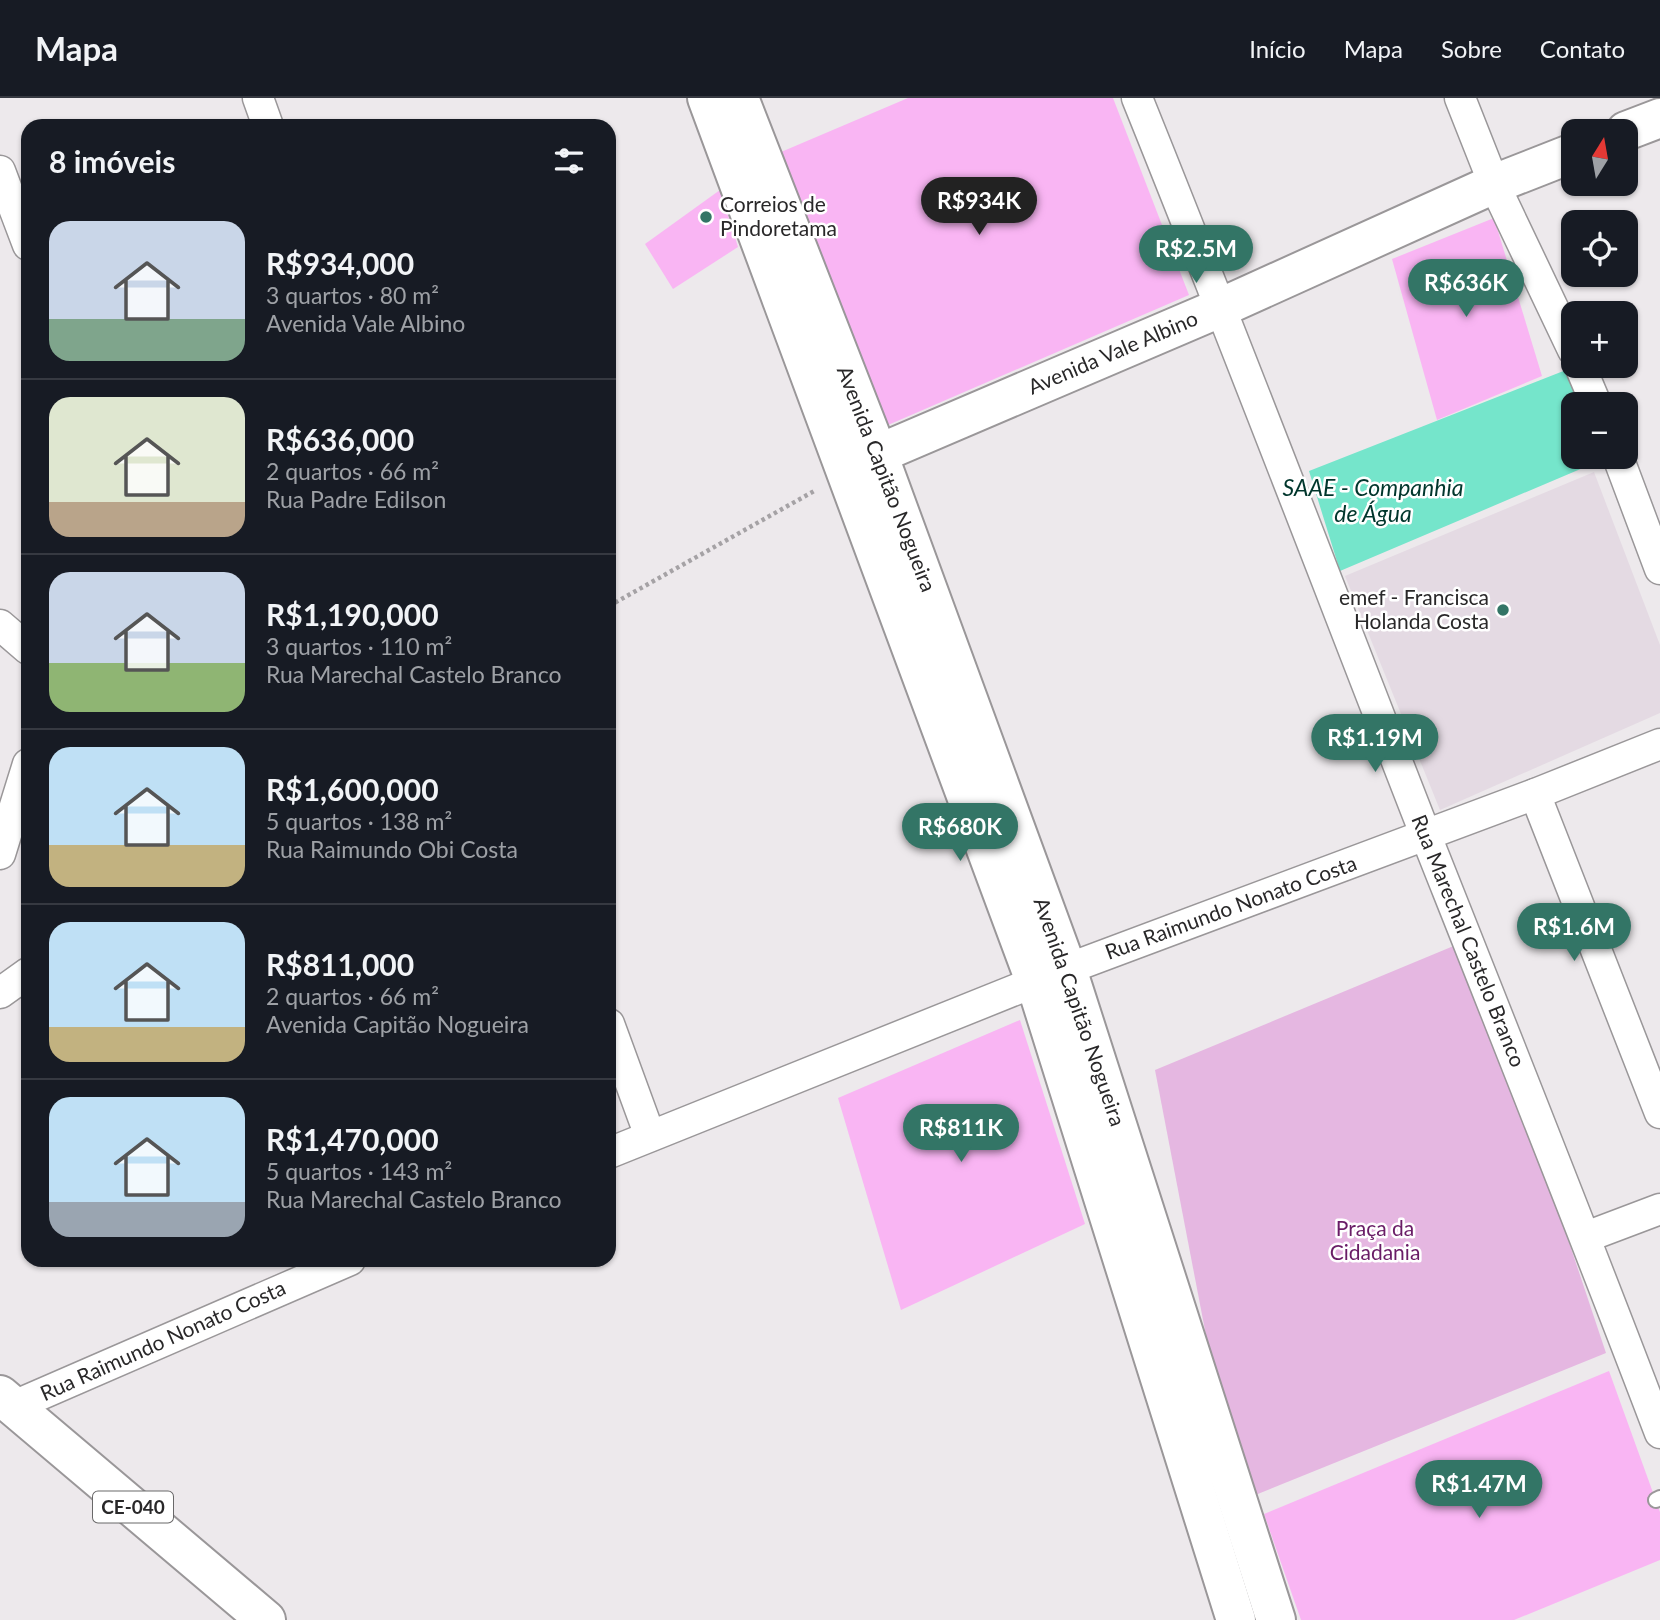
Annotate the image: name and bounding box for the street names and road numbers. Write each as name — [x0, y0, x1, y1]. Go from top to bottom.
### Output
street label: Avenida Vale Albino — [1024, 305, 1201, 399]
street label: Avenida Capitão Nogueira — [833, 362, 942, 595]
street label: Rua Marechal Castelo Branco — [1407, 811, 1532, 1070]
street label: Rua Raimundo Nonato Costa — [1101, 849, 1360, 964]
street label: Avenida Capitão Nogueira — [1030, 894, 1131, 1129]
street label: Rua Raimundo Nonato Costa — [36, 1274, 289, 1405]
road number: CE-040 — [93, 1492, 173, 1522]

